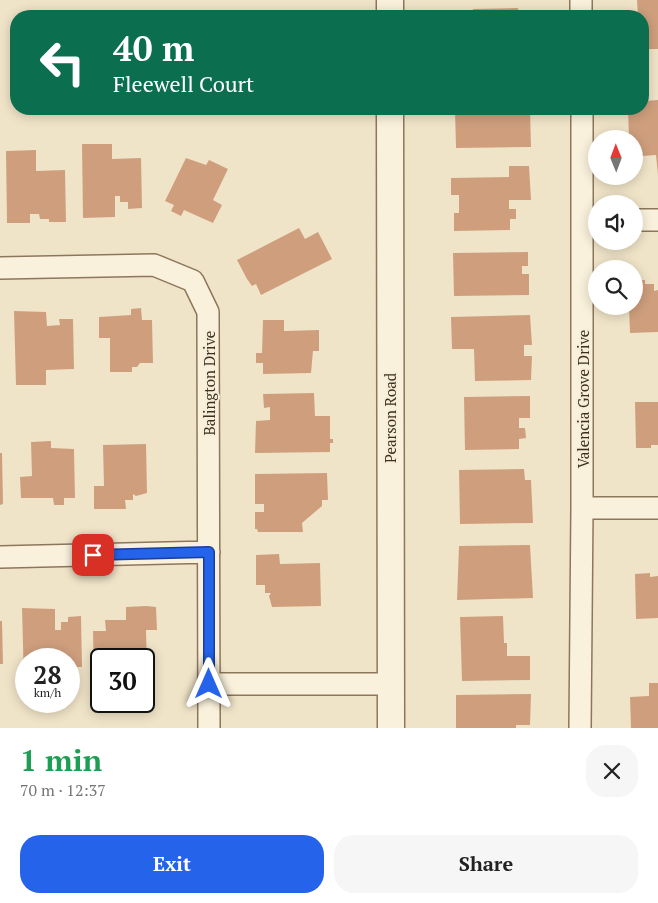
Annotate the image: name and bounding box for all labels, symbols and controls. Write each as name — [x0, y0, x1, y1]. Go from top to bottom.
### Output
text: 40 m — [113, 25, 194, 71]
icon: left — [30, 30, 95, 95]
text: Fleewell Court — [113, 69, 254, 98]
north arrow — [588, 130, 642, 185]
map controls — [588, 130, 643, 315]
button: sound — [588, 195, 643, 250]
button: search — [588, 260, 643, 315]
street label: Valencia Grove Drive — [573, 330, 593, 468]
street label: Balington Drive — [199, 331, 219, 435]
street label: Pearson Road — [380, 373, 400, 463]
pin — [72, 534, 114, 576]
icon: arrive — [79, 541, 107, 569]
speed limit sign: 30 — [90, 648, 155, 713]
position arrow — [182, 657, 234, 709]
text: 28 — [33, 658, 62, 691]
text: km/h — [34, 685, 61, 700]
text: 1 min — [20, 740, 102, 780]
button: close — [586, 745, 638, 797]
text: 70 m · 12:37 — [20, 779, 106, 801]
button: Exit — [20, 835, 324, 893]
button: Share — [334, 835, 638, 893]

